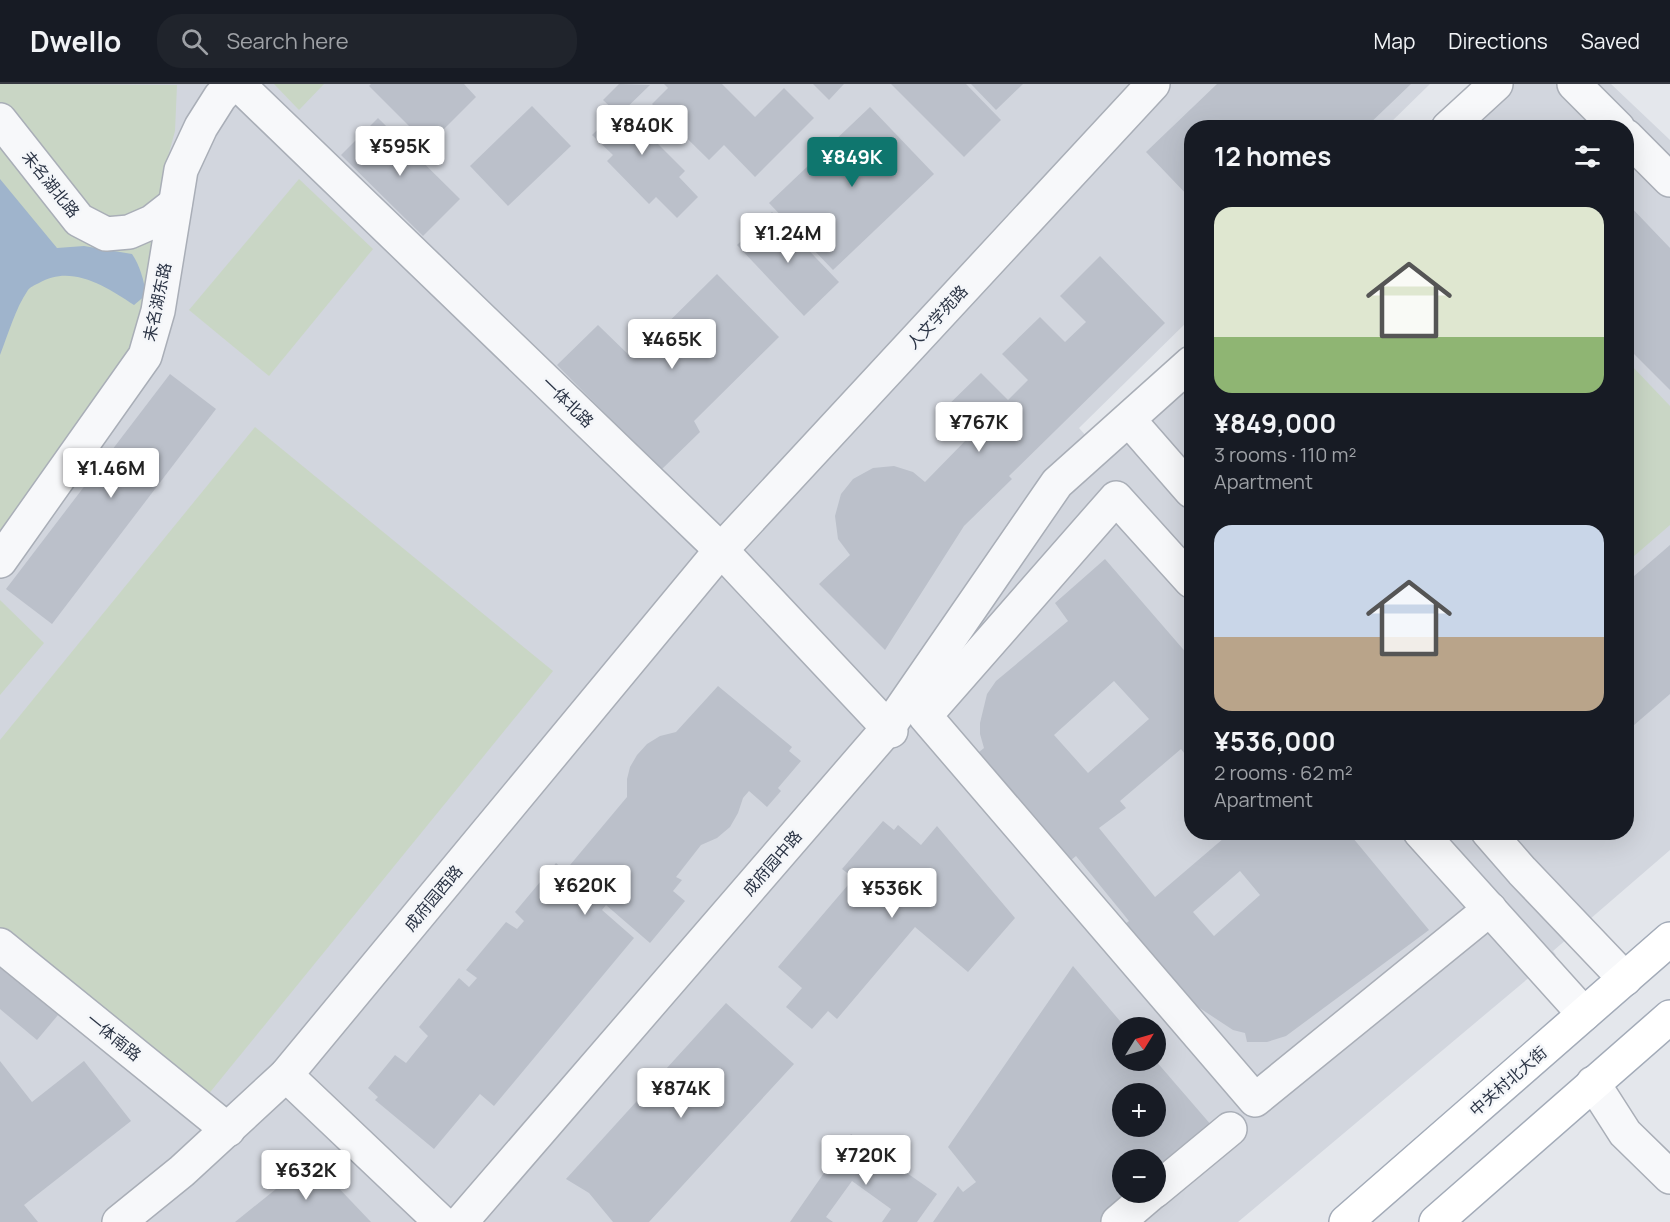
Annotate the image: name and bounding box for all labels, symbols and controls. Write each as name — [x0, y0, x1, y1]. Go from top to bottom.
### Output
search box — [157, 14, 577, 68]
text: Dwello — [30, 22, 121, 60]
icon: search — [178, 25, 211, 58]
text: Search here — [226, 26, 349, 56]
text: Map — [1374, 27, 1415, 55]
text: Directions — [1448, 27, 1548, 55]
text: Saved — [1581, 27, 1640, 55]
pin: ¥840K — [600, 105, 684, 156]
text: ¥840K — [611, 111, 673, 138]
pin: ¥595K — [358, 126, 442, 177]
text: ¥595K — [369, 132, 431, 159]
pin: ¥849K — [810, 137, 894, 188]
text: 12 homes — [1214, 138, 1331, 174]
icon: filters — [1571, 140, 1604, 173]
text: ¥849K — [821, 143, 883, 170]
street label: 未名湖北路 — [17, 146, 85, 222]
pin: ¥1.24M — [739, 213, 837, 264]
text: ¥1.24M — [754, 219, 822, 246]
icon: home — [1355, 246, 1463, 354]
street label: 未名湖东路 — [138, 261, 176, 343]
street label: 人文学苑路 — [902, 280, 972, 354]
pin: ¥465K — [630, 319, 714, 370]
text: ¥465K — [642, 325, 702, 352]
street label: 一体北路 — [537, 372, 599, 432]
pin: ¥767K — [937, 402, 1021, 453]
text: ¥849,000 — [1214, 405, 1336, 441]
text: ¥767K — [950, 408, 1008, 435]
text: 3 rooms · 110 m² — [1214, 441, 1356, 468]
pin: ¥1.46M — [62, 448, 160, 499]
text: ¥1.46M — [77, 454, 145, 481]
text: Apartment — [1214, 468, 1313, 495]
icon: home — [1355, 564, 1463, 672]
text: ¥536,000 — [1214, 723, 1336, 759]
text: 2 rooms · 62 m² — [1214, 759, 1353, 786]
text: Apartment — [1214, 786, 1313, 813]
street label: 成府园中路 — [737, 826, 807, 900]
street label: 成府园西路 — [399, 860, 467, 936]
pin: ¥620K — [543, 865, 627, 916]
pin: ¥536K — [850, 868, 934, 919]
text: ¥620K — [554, 871, 616, 898]
text: ¥536K — [862, 874, 922, 901]
street label: 一体南路 — [82, 1008, 146, 1066]
north arrow — [1112, 1017, 1166, 1071]
map controls — [1112, 1017, 1166, 1203]
street label: 中关村北大街 — [1465, 1041, 1551, 1121]
pin: ¥874K — [639, 1068, 723, 1119]
text: ¥874K — [651, 1074, 711, 1101]
button: + — [1112, 1083, 1166, 1137]
pin: ¥720K — [824, 1135, 908, 1186]
text: ¥720K — [836, 1141, 896, 1168]
button: − — [1112, 1149, 1166, 1203]
pin: ¥632K — [264, 1150, 348, 1201]
text: ¥632K — [275, 1156, 337, 1183]

